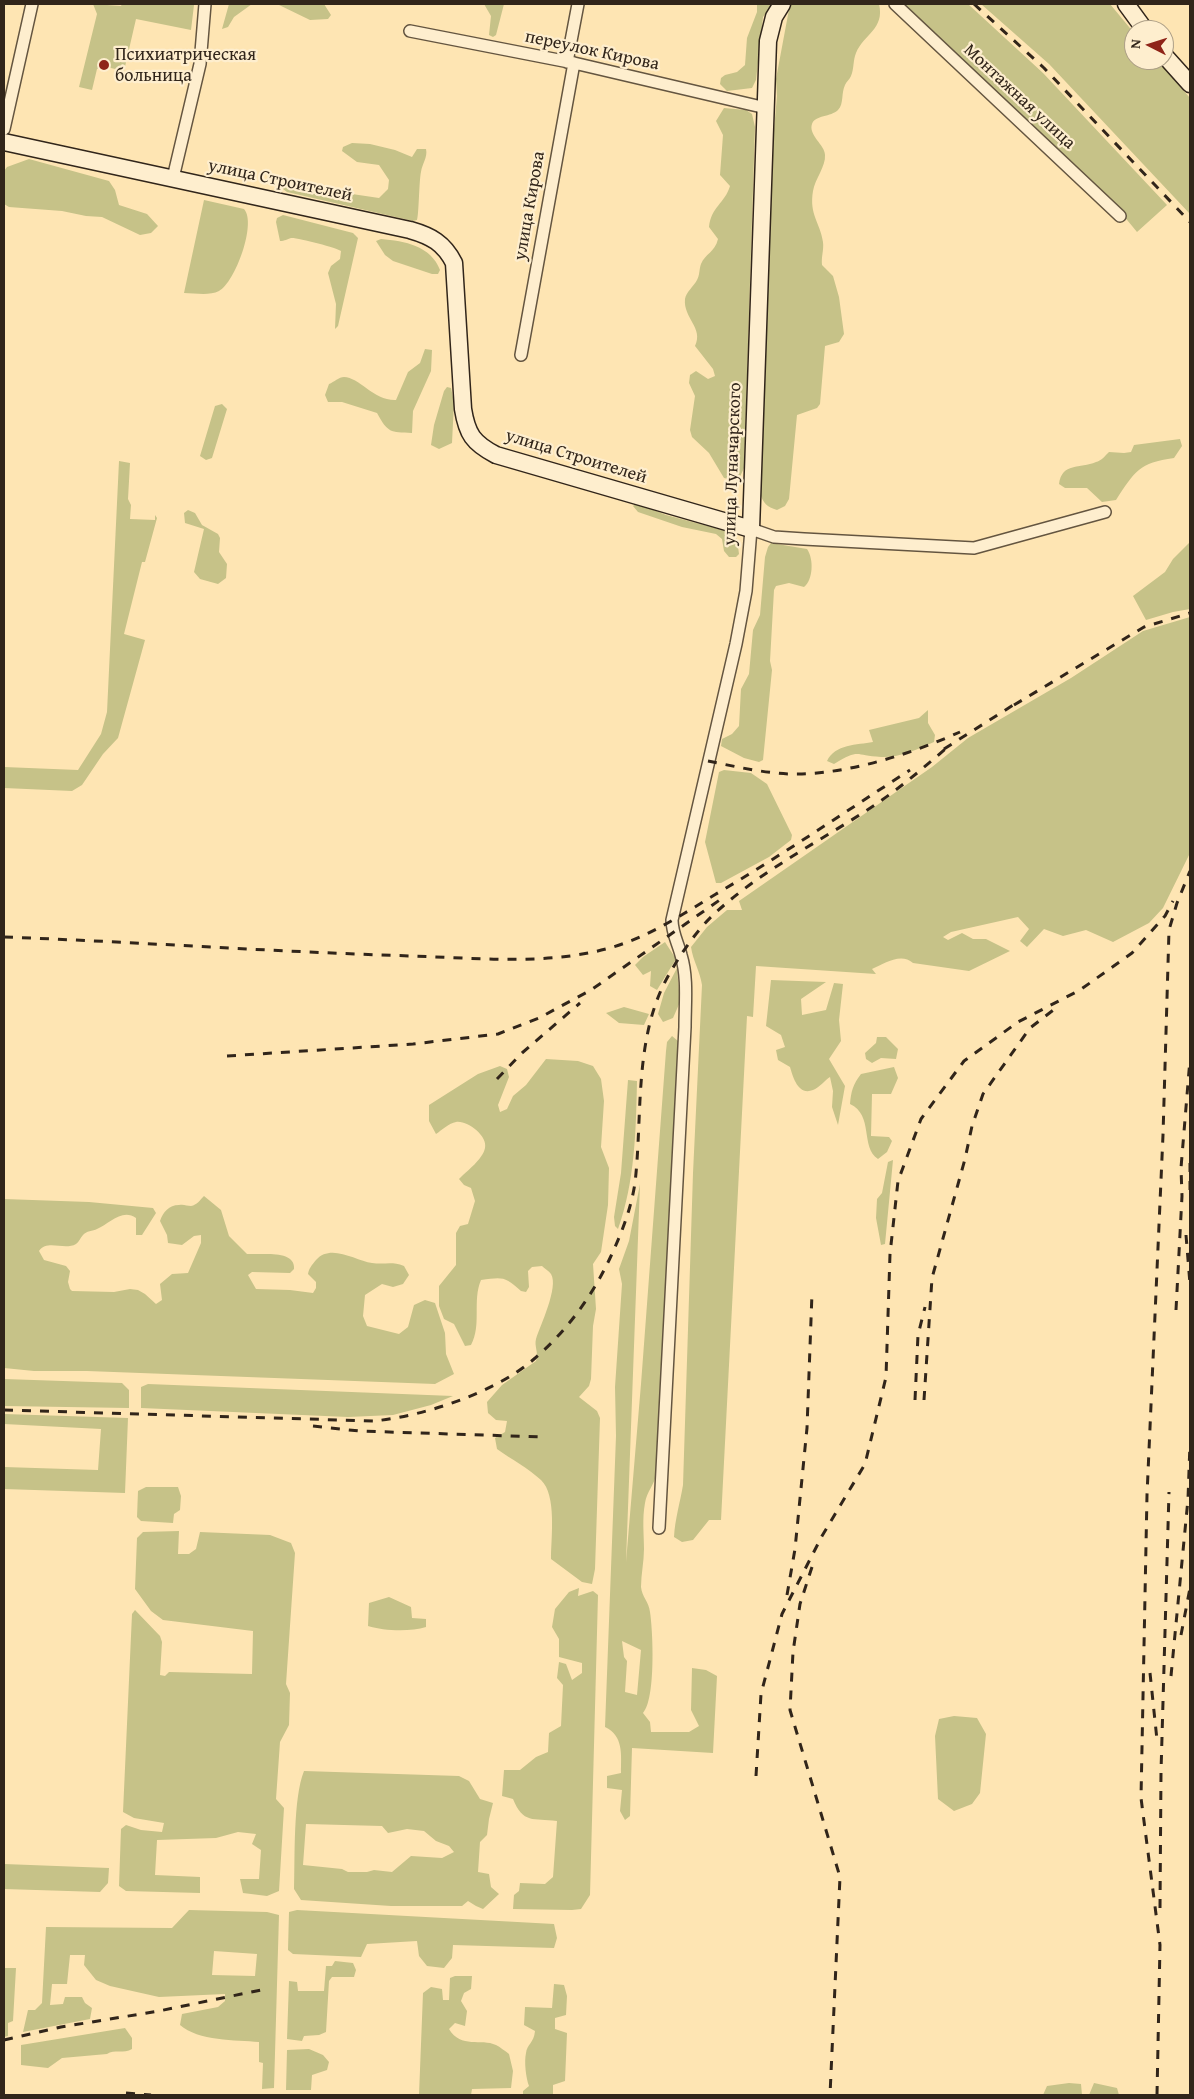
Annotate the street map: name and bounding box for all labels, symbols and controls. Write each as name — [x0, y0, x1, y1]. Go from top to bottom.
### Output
north arrow — [1124, 20, 1174, 70]
street label: переулок Кирова — [523, 26, 661, 76]
text: N — [1125, 38, 1145, 49]
street label: Монтажная улица — [959, 40, 1079, 154]
place label: Психиатрическая больница — [115, 44, 256, 86]
marker: Психиатрическая больница — [97, 58, 111, 72]
street label: улица Кирова — [510, 150, 550, 262]
street label: улица Строителей — [206, 155, 354, 207]
street label: улица Луначарского — [719, 382, 747, 546]
street label: улица Строителей — [503, 425, 649, 489]

